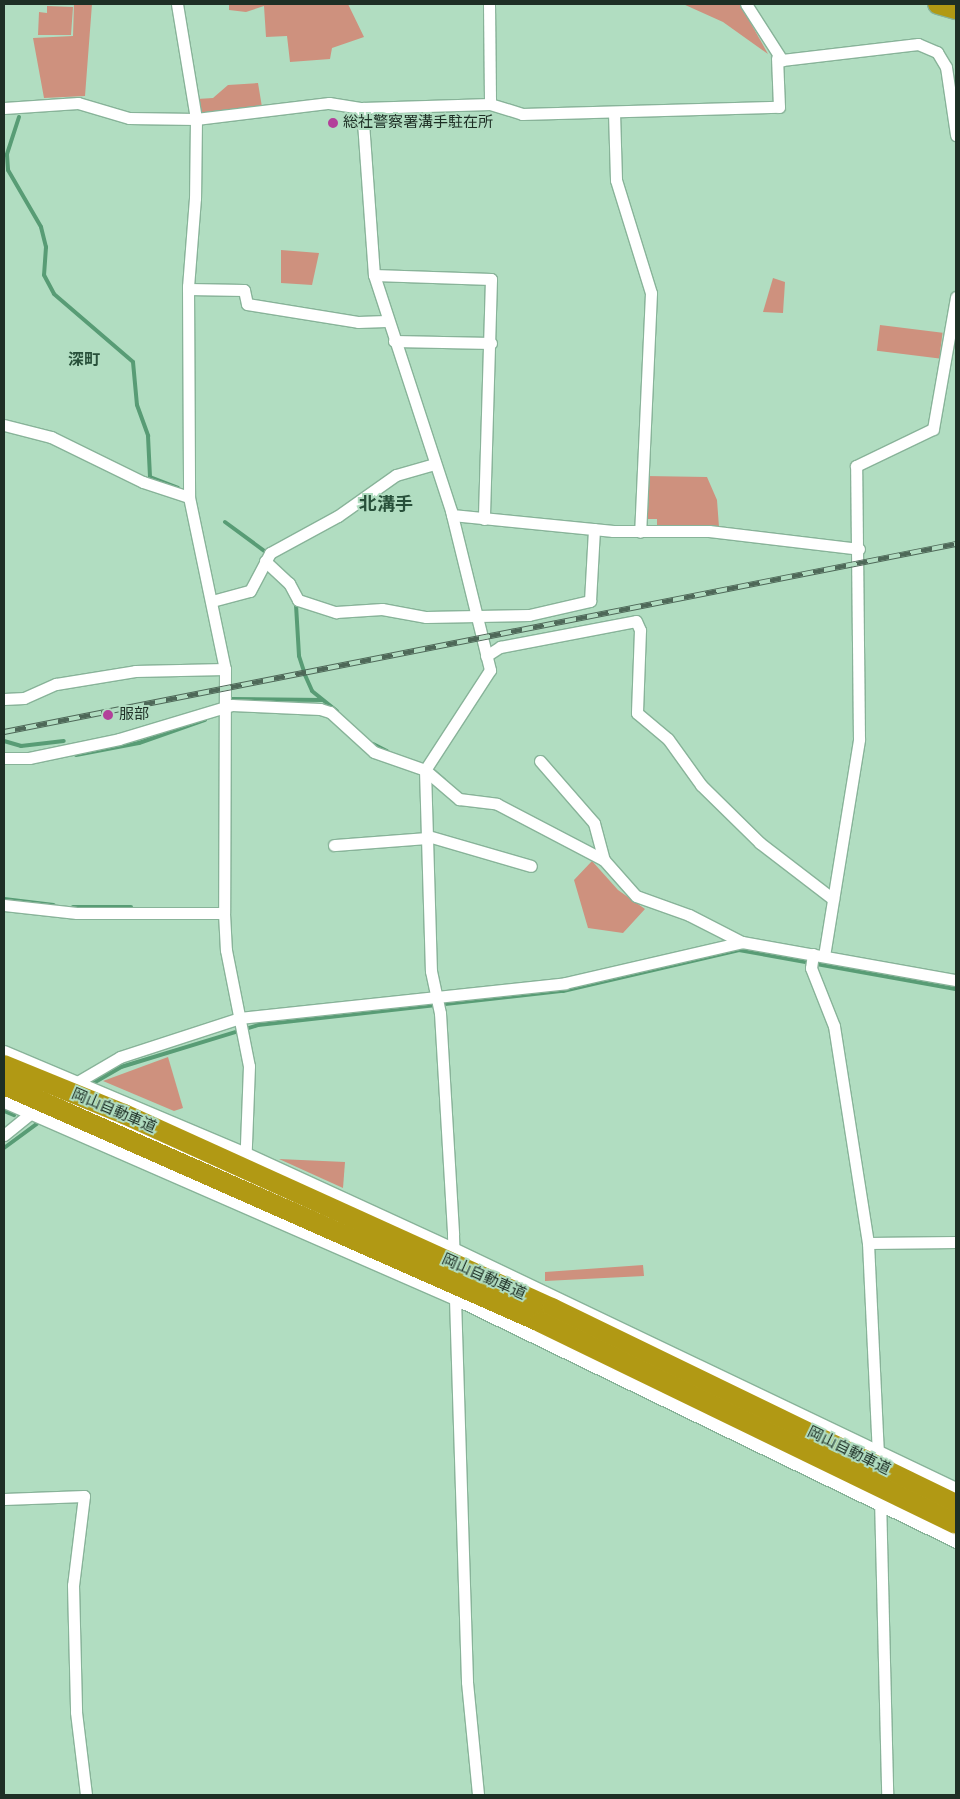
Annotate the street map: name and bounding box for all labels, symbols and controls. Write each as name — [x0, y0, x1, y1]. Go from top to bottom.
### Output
place label: 総社警察署溝手駐在所 — [343, 114, 493, 132]
marker: 総社警察署溝手駐在所 — [327, 117, 339, 129]
district label: 深町 — [68, 350, 100, 370]
district label: 北溝手 — [359, 493, 413, 515]
place label: 服部 — [119, 706, 149, 724]
marker: 服部 — [101, 708, 115, 722]
street label: 岡山自動車道 — [69, 1085, 159, 1137]
street label: 岡山自動車道 — [439, 1250, 529, 1304]
street label: 岡山自動車道 — [805, 1423, 893, 1479]

